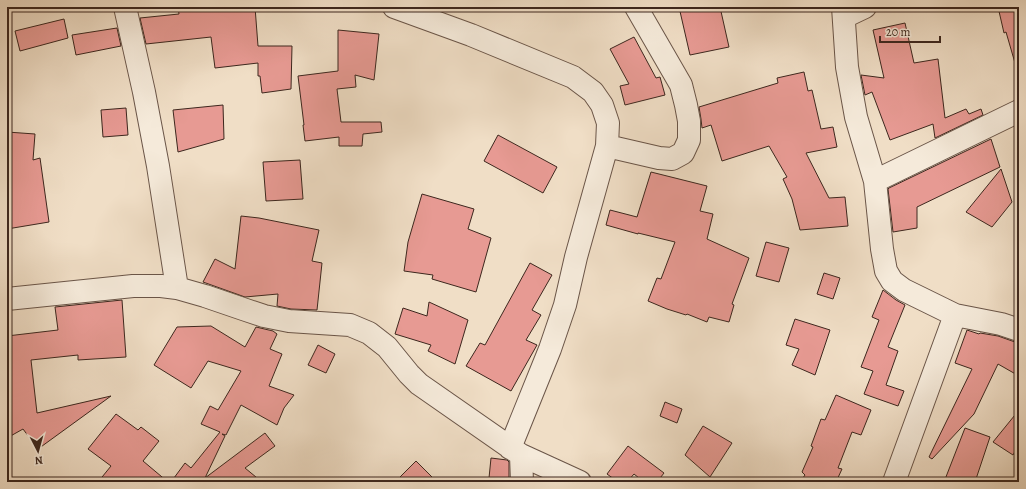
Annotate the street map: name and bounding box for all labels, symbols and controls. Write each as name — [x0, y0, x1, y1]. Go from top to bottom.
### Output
scale bar — [880, 18, 940, 44]
text: 20 m — [886, 24, 910, 40]
north arrow — [18, 431, 58, 471]
text: N — [34, 453, 44, 468]

